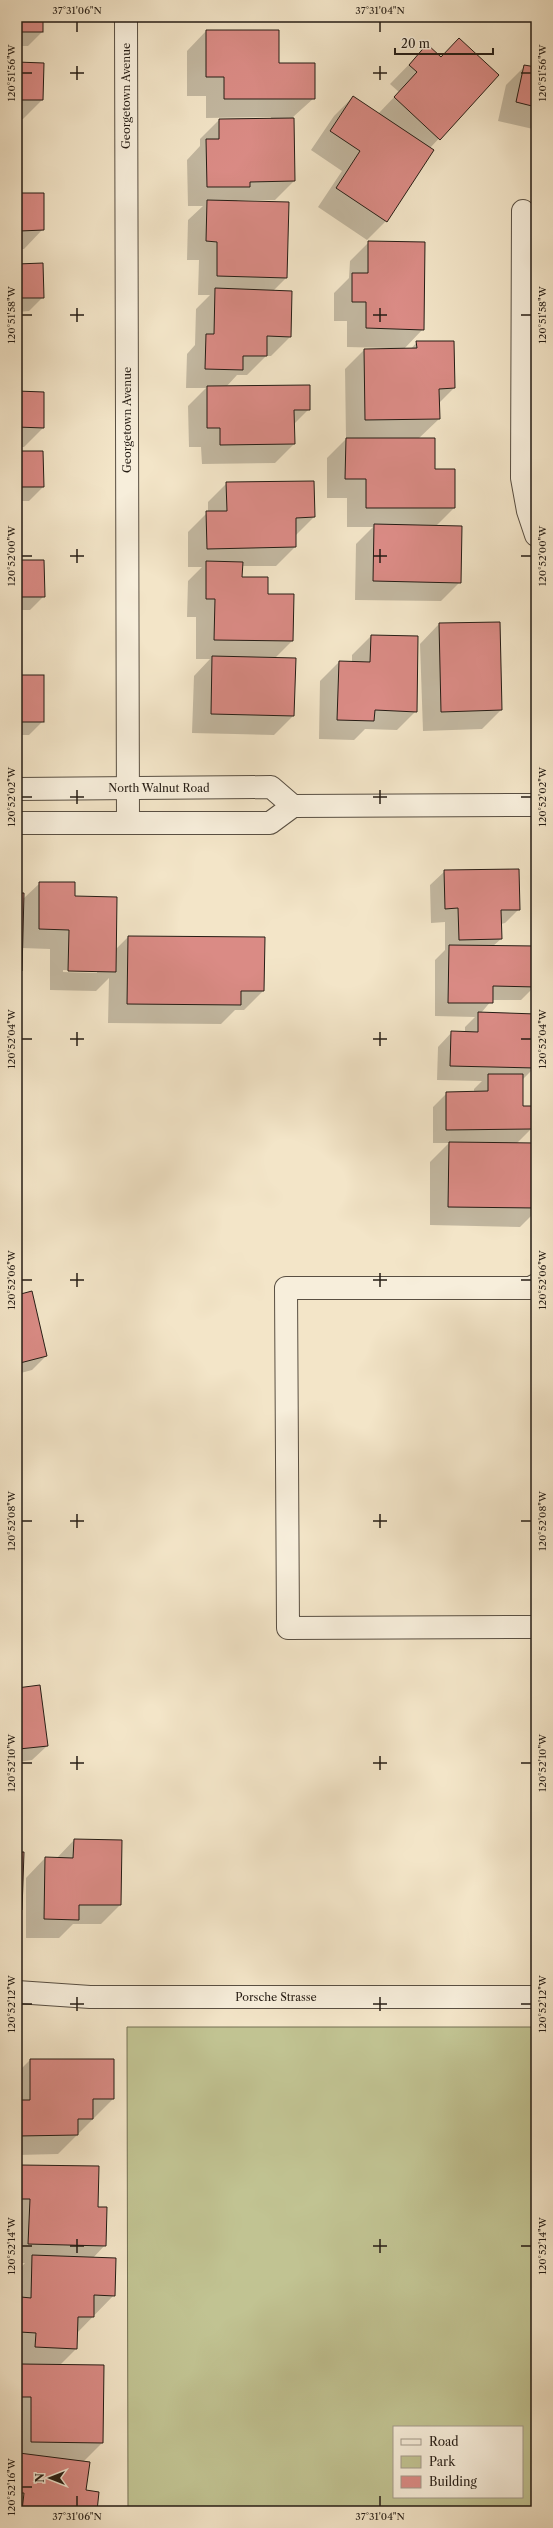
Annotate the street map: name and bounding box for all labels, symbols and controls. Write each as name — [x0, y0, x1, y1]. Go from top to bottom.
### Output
text: 37°31'06"N — [52, 4, 102, 17]
text: 37°31'04"N — [355, 4, 405, 17]
scale bar — [395, 30, 493, 56]
text: 20 m — [401, 36, 430, 51]
text: 120°51'56"W — [5, 43, 18, 102]
street label: Georgetown Avenue — [119, 43, 133, 149]
text: 120°51'56"W — [536, 43, 549, 102]
text: 120°51'58"W — [5, 285, 18, 344]
text: 120°51'58"W — [536, 285, 549, 344]
street label: Georgetown Avenue — [120, 367, 134, 473]
text: 120°52'00"W — [5, 525, 18, 586]
text: 120°52'00"W — [536, 525, 549, 586]
text: 120°52'02"W — [5, 766, 18, 827]
text: 120°52'02"W — [536, 766, 549, 827]
street label: North Walnut Road — [108, 781, 210, 795]
text: 120°52'04"W — [5, 1008, 18, 1069]
text: 120°52'04"W — [536, 1008, 549, 1069]
text: 120°52'06"W — [5, 1249, 18, 1310]
text: 120°52'06"W — [536, 1249, 549, 1310]
text: 120°52'08"W — [5, 1490, 18, 1551]
text: 120°52'08"W — [536, 1490, 549, 1551]
text: 120°52'10"W — [5, 1733, 18, 1792]
text: 120°52'10"W — [536, 1733, 549, 1792]
text: 120°52'12"W — [5, 1974, 18, 2033]
text: 120°52'12"W — [536, 1974, 549, 2033]
street label: Porsche Strasse — [235, 1990, 317, 2004]
text: 120°52'14"W — [5, 2216, 18, 2275]
text: 120°52'14"W — [536, 2216, 549, 2275]
legend — [393, 2426, 523, 2498]
text: Road — [429, 2434, 459, 2449]
text: Park — [429, 2454, 456, 2469]
text: 120°52'16"W — [5, 2457, 18, 2516]
north arrow — [30, 2458, 70, 2498]
text: N — [33, 2473, 47, 2483]
text: Building — [429, 2474, 477, 2489]
text: 37°31'06"N — [52, 2510, 102, 2523]
text: 37°31'04"N — [355, 2510, 405, 2523]

